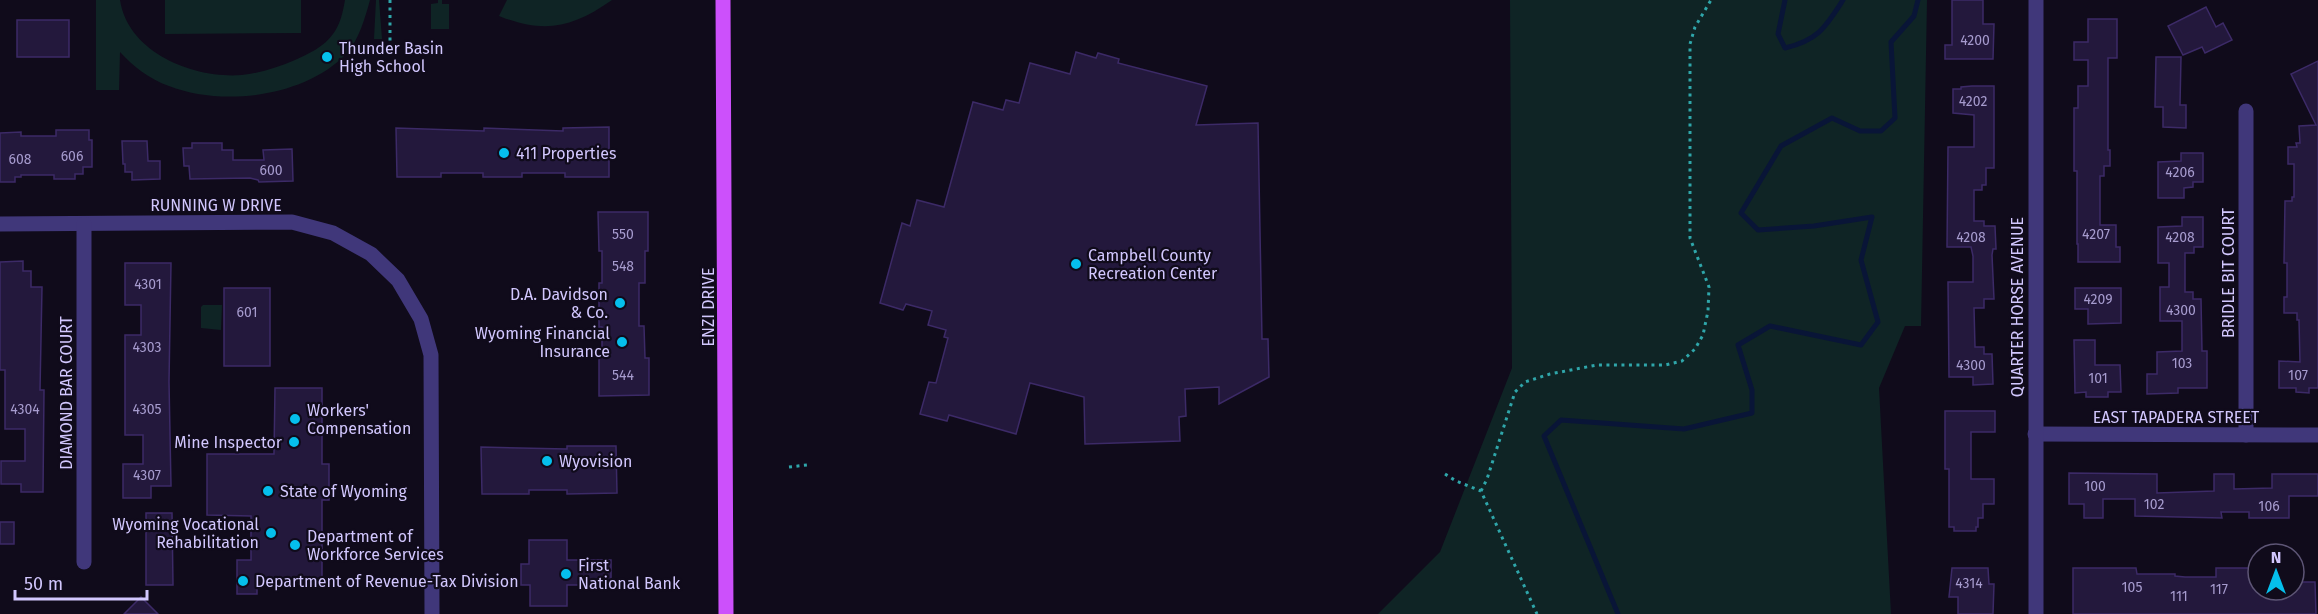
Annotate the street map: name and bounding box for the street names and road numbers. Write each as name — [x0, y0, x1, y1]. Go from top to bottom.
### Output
street label: RUNNING W DRIVE — [150, 196, 282, 215]
street label: BRIDLE BIT COURT — [2219, 207, 2238, 338]
street label: QUARTER HORSE AVENUE — [2008, 217, 2027, 397]
street label: ENZI DRIVE — [699, 268, 718, 346]
street label: DIAMOND BAR COURT — [57, 315, 76, 470]
street label: EAST TAPADERA STREET — [2093, 408, 2260, 427]

